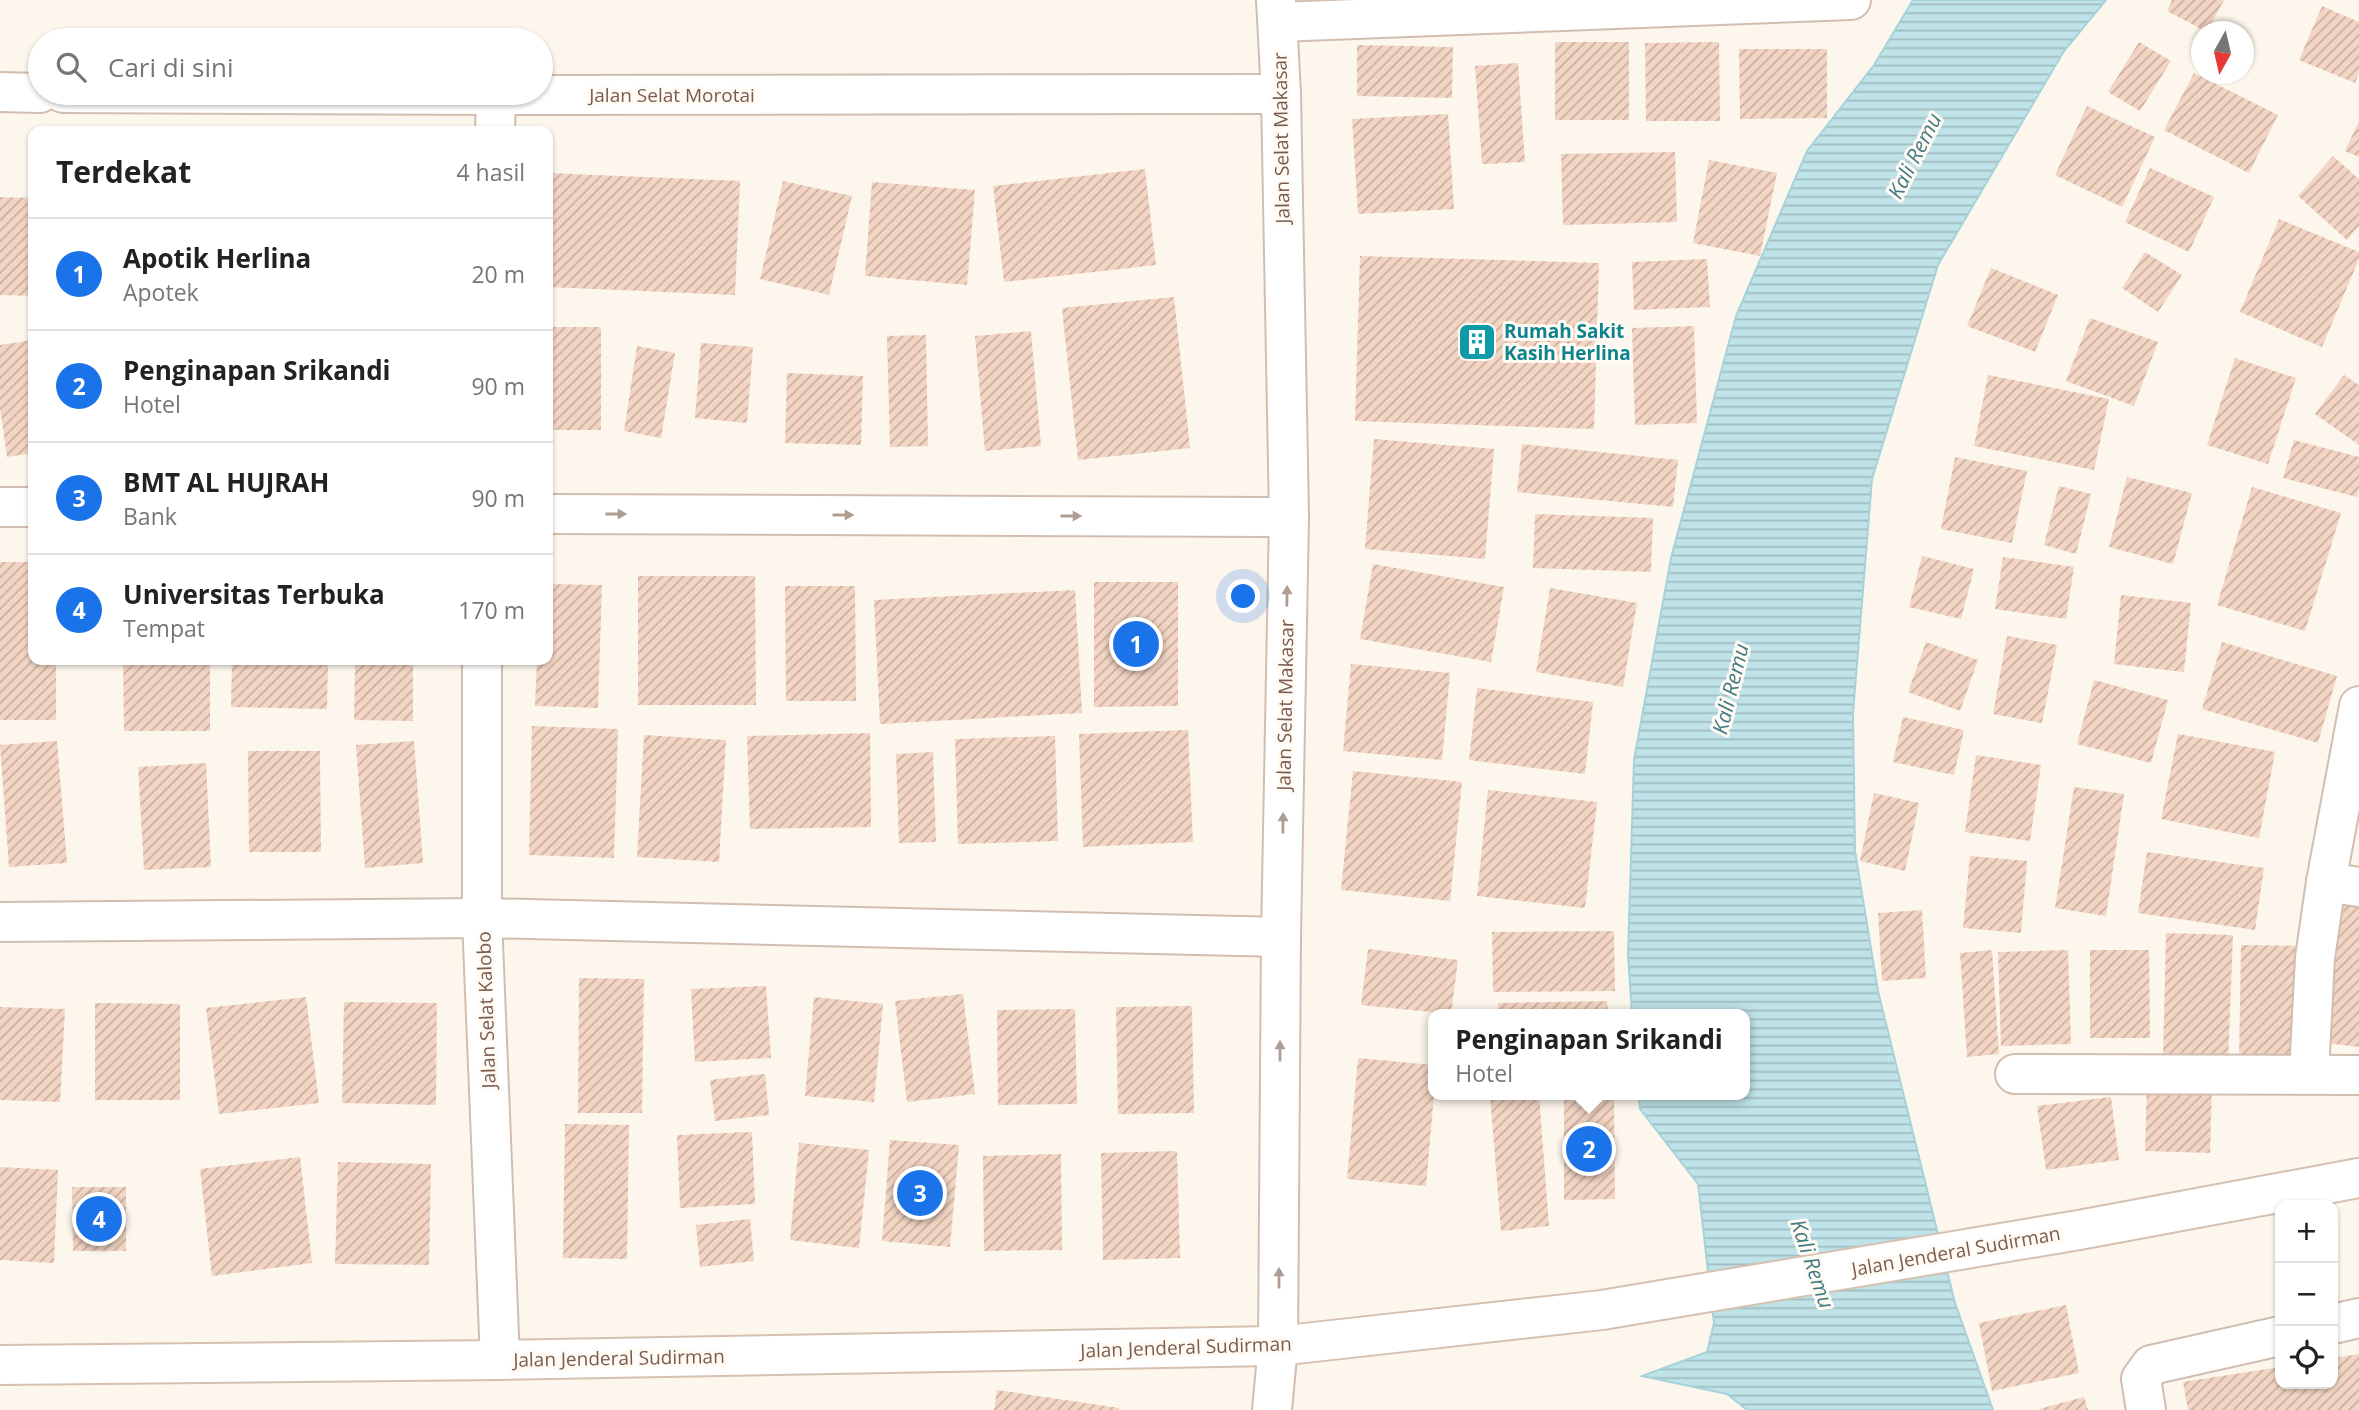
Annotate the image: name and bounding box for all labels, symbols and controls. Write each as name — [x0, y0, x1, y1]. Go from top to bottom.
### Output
north arrow — [2191, 21, 2254, 84]
search box — [28, 28, 553, 105]
icon: search — [52, 48, 90, 86]
text: Cari di sini — [108, 49, 233, 85]
street label: Jalan Selat Makasar — [1267, 52, 1296, 226]
street label: Jalan Selat Morotai — [587, 82, 755, 108]
water label: Kali Remu — [1881, 108, 1948, 203]
text: Terdekat — [56, 151, 191, 192]
text: 4 hasil — [456, 156, 525, 188]
text: Apotik Herlina — [123, 240, 311, 276]
text: 1 — [72, 258, 86, 290]
text: 20 m — [471, 258, 525, 290]
text: Apotek — [123, 276, 199, 308]
place label: Rumah Sakit Kasih Herlina — [1504, 318, 1631, 366]
building icon: Rumah Sakit Kasih Herlina — [1456, 321, 1498, 363]
text: Penginapan Srikandi — [123, 352, 391, 388]
text: 2 — [72, 370, 86, 402]
text: 90 m — [471, 370, 525, 402]
text: Hotel — [123, 388, 181, 420]
text: BMT AL HUJRAH — [123, 464, 329, 500]
text: 3 — [72, 482, 86, 514]
text: 90 m — [471, 482, 525, 514]
text: Bank — [123, 500, 177, 532]
one-way arrow — [605, 508, 627, 520]
one-way arrow — [833, 509, 855, 521]
one-way arrow — [1060, 510, 1082, 522]
text: Universitas Terbuka — [123, 576, 385, 612]
your location — [1226, 579, 1260, 613]
one-way arrow — [1282, 585, 1293, 607]
text: 4 — [72, 594, 86, 626]
text: 170 m — [458, 594, 525, 626]
text: Tempat — [123, 612, 205, 644]
pin: 1 — [1113, 618, 1159, 670]
street label: Jalan Selat Makasar — [1270, 619, 1299, 793]
water label: Kali Remu — [1705, 640, 1755, 737]
one-way arrow — [1277, 812, 1289, 834]
street label: Jalan Selat Kalobo — [470, 931, 502, 1091]
popup — [1428, 1009, 1750, 1100]
text: Penginapan Srikandi — [1455, 1021, 1723, 1057]
one-way arrow — [1274, 1039, 1286, 1061]
text: Hotel — [1455, 1057, 1513, 1089]
pin: 2 — [1566, 1123, 1612, 1175]
pin: 3 — [897, 1167, 943, 1219]
pin: 4 — [76, 1193, 122, 1245]
map controls — [2275, 1200, 2338, 1389]
button: + — [2275, 1200, 2338, 1263]
water label: Kali Remu — [1785, 1215, 1841, 1312]
street label: Jalan Jenderal Sudirman — [1848, 1220, 2062, 1283]
button: − — [2275, 1263, 2338, 1326]
one-way arrow — [1273, 1267, 1285, 1289]
button: locate — [2275, 1326, 2338, 1389]
street label: Jalan Jenderal Sudirman — [1078, 1330, 1292, 1364]
street label: Jalan Jenderal Sudirman — [511, 1343, 725, 1373]

